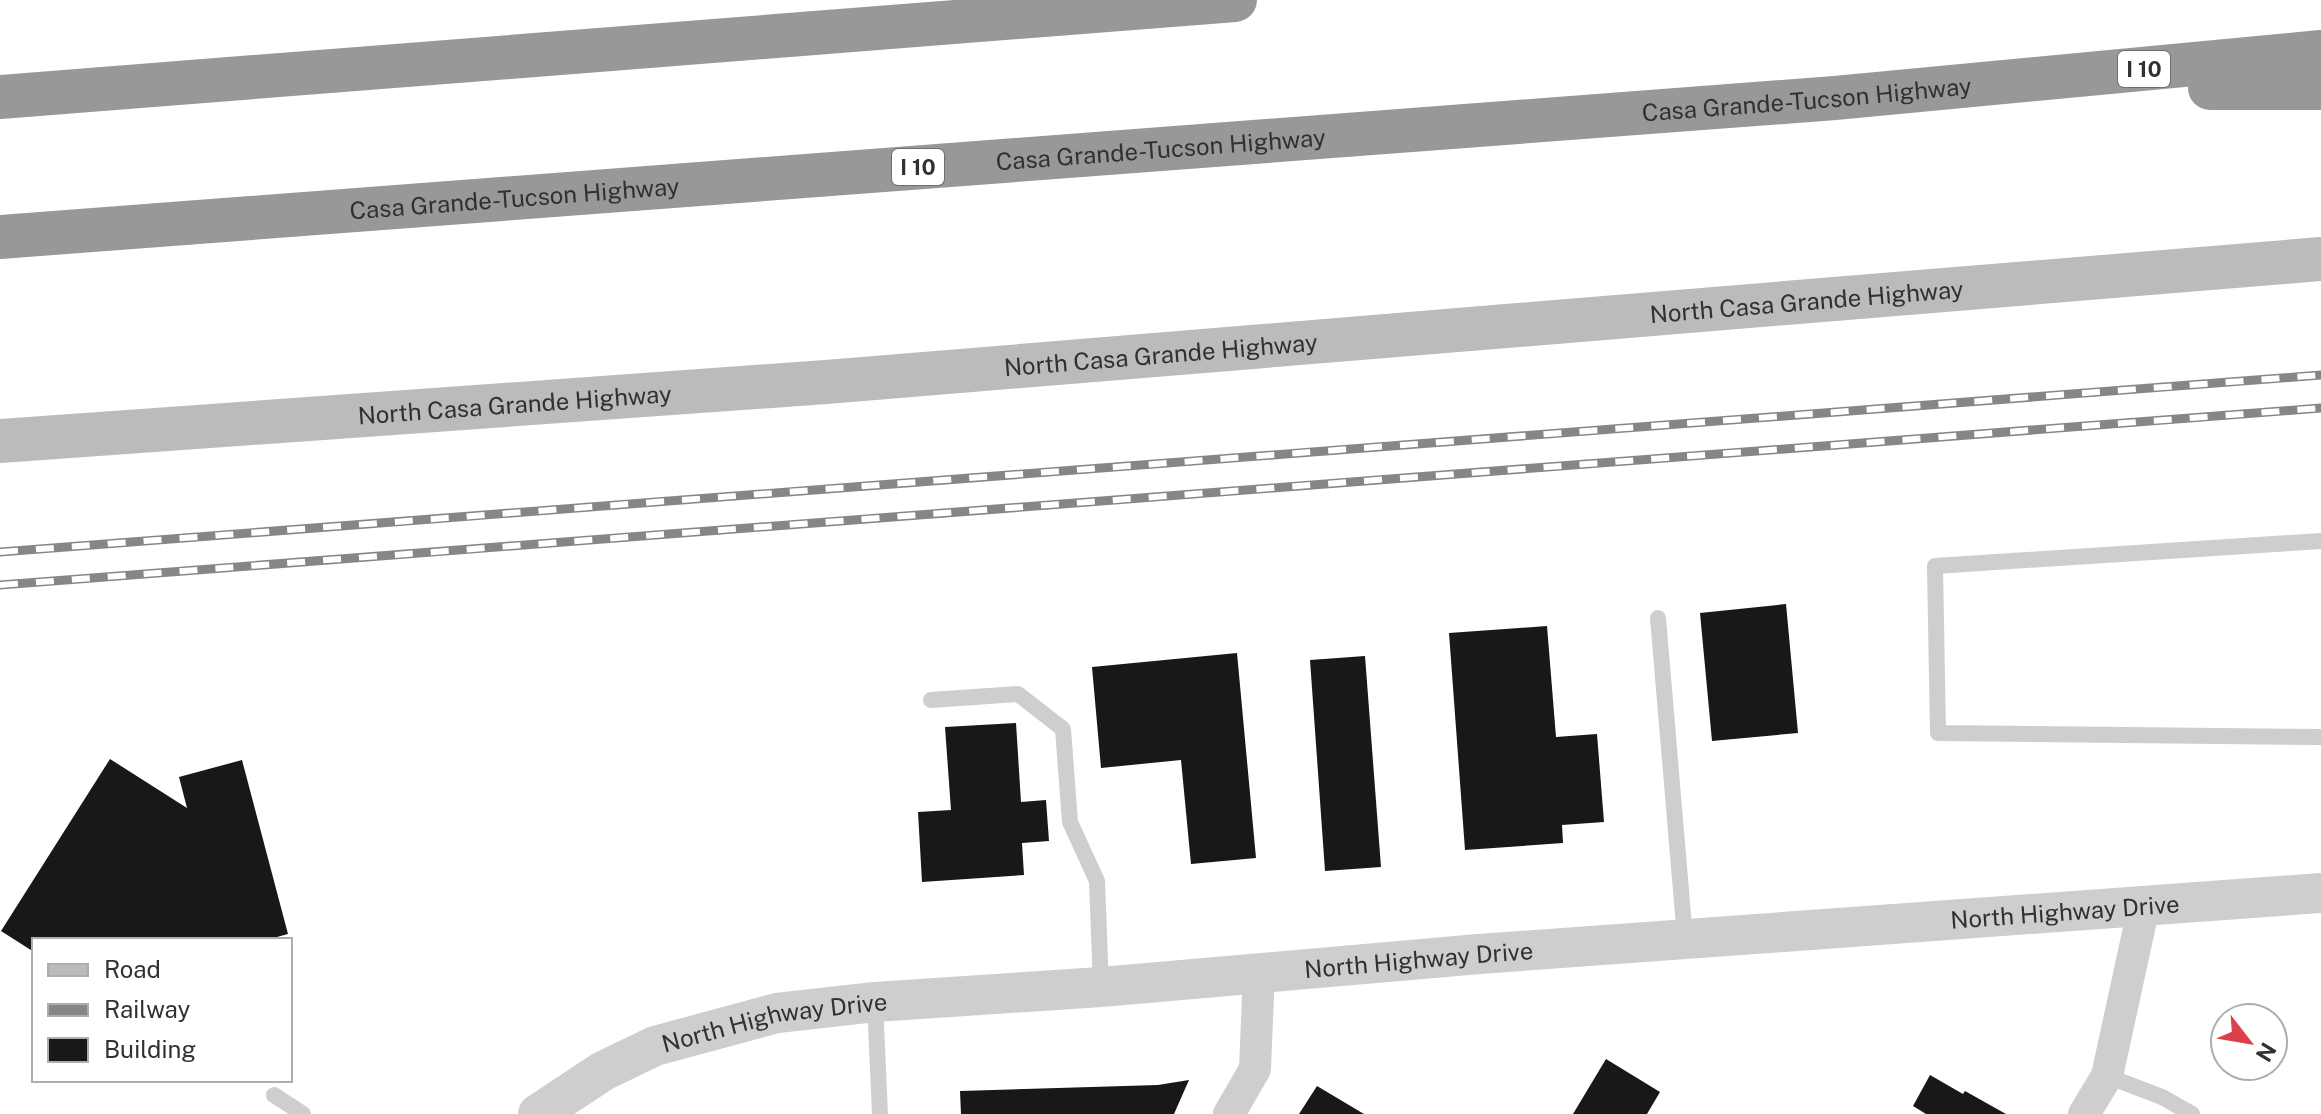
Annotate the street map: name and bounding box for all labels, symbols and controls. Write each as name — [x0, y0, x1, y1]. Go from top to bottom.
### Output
road number: I 10 — [2118, 51, 2170, 87]
street label: Casa Grande-Tucson Highway — [1641, 71, 1973, 127]
street label: Casa Grande-Tucson Highway — [995, 123, 1327, 176]
road number: I 10 — [892, 149, 944, 185]
street label: Casa Grande-Tucson Highway — [349, 172, 681, 224]
street label: North Casa Grande Highway — [1649, 274, 1965, 328]
street label: North Casa Grande Highway — [1003, 328, 1319, 381]
street label: North Casa Grande Highway — [357, 379, 673, 429]
street label: North Highway Drive — [1949, 889, 2180, 934]
street label: North Highway Drive — [1303, 936, 1534, 983]
legend — [32, 938, 292, 1082]
text: Road — [104, 955, 161, 983]
street label: North Highway Drive — [659, 987, 888, 1058]
text: Railway — [104, 995, 190, 1023]
north arrow — [2209, 1002, 2289, 1082]
text: Building — [104, 1035, 196, 1063]
text: N — [2251, 1038, 2282, 1066]

